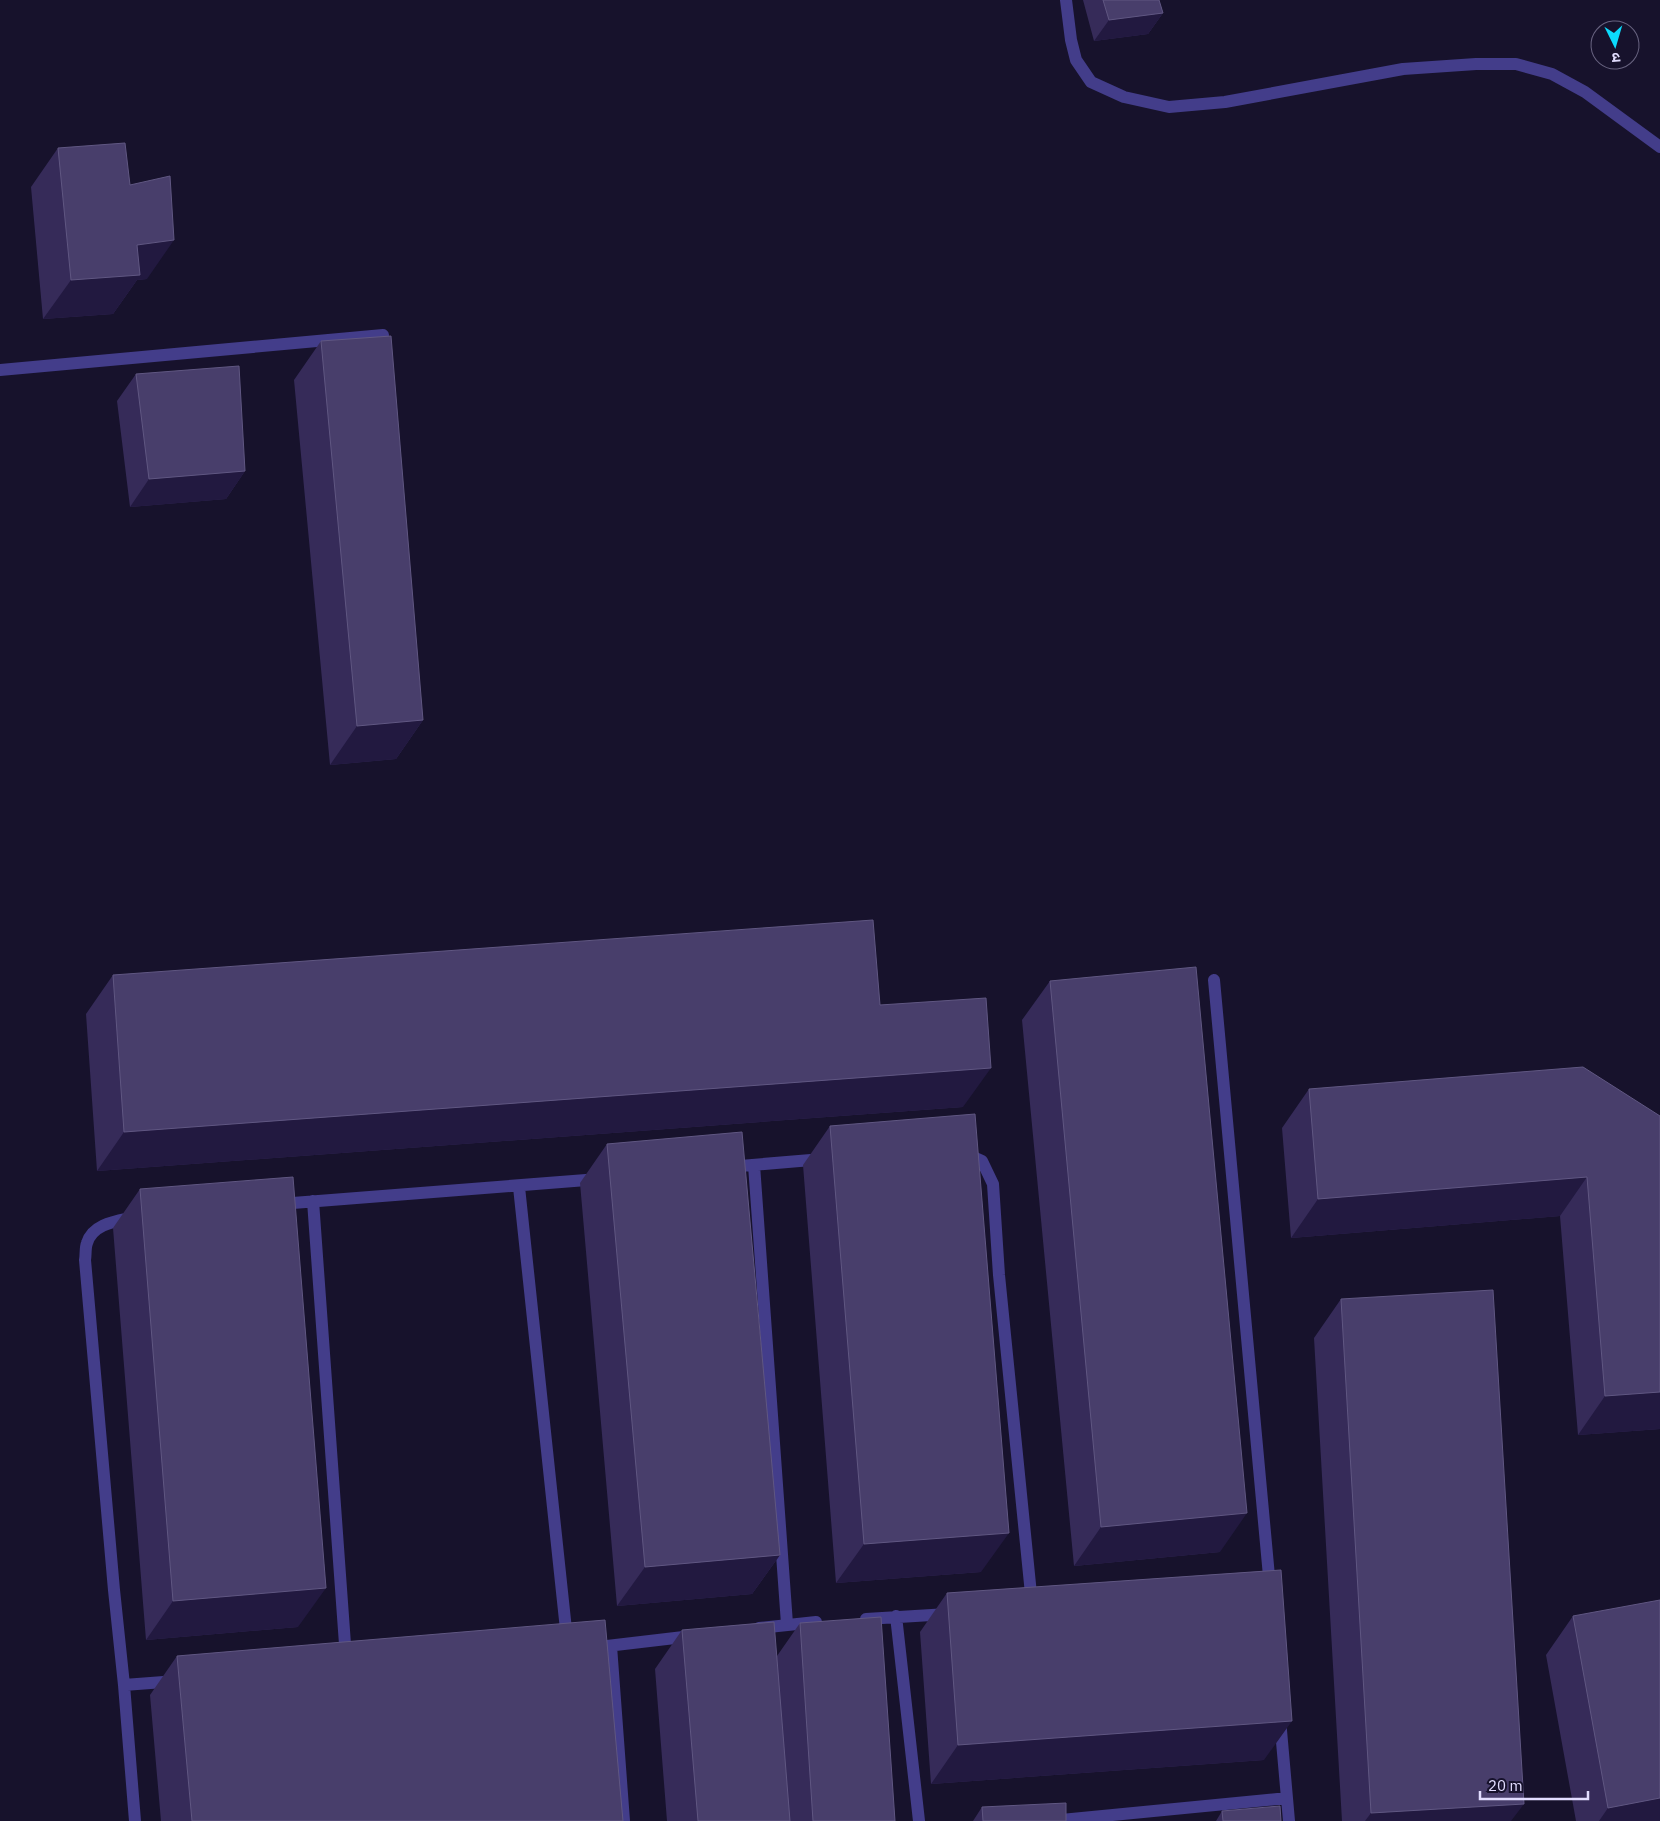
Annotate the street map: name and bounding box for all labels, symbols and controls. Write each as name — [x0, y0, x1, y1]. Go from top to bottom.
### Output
north arrow — [1590, 20, 1640, 70]
text: उ — [1610, 49, 1621, 67]
scale bar — [1480, 1768, 1588, 1800]
text: 20 m — [1488, 1776, 1523, 1795]

